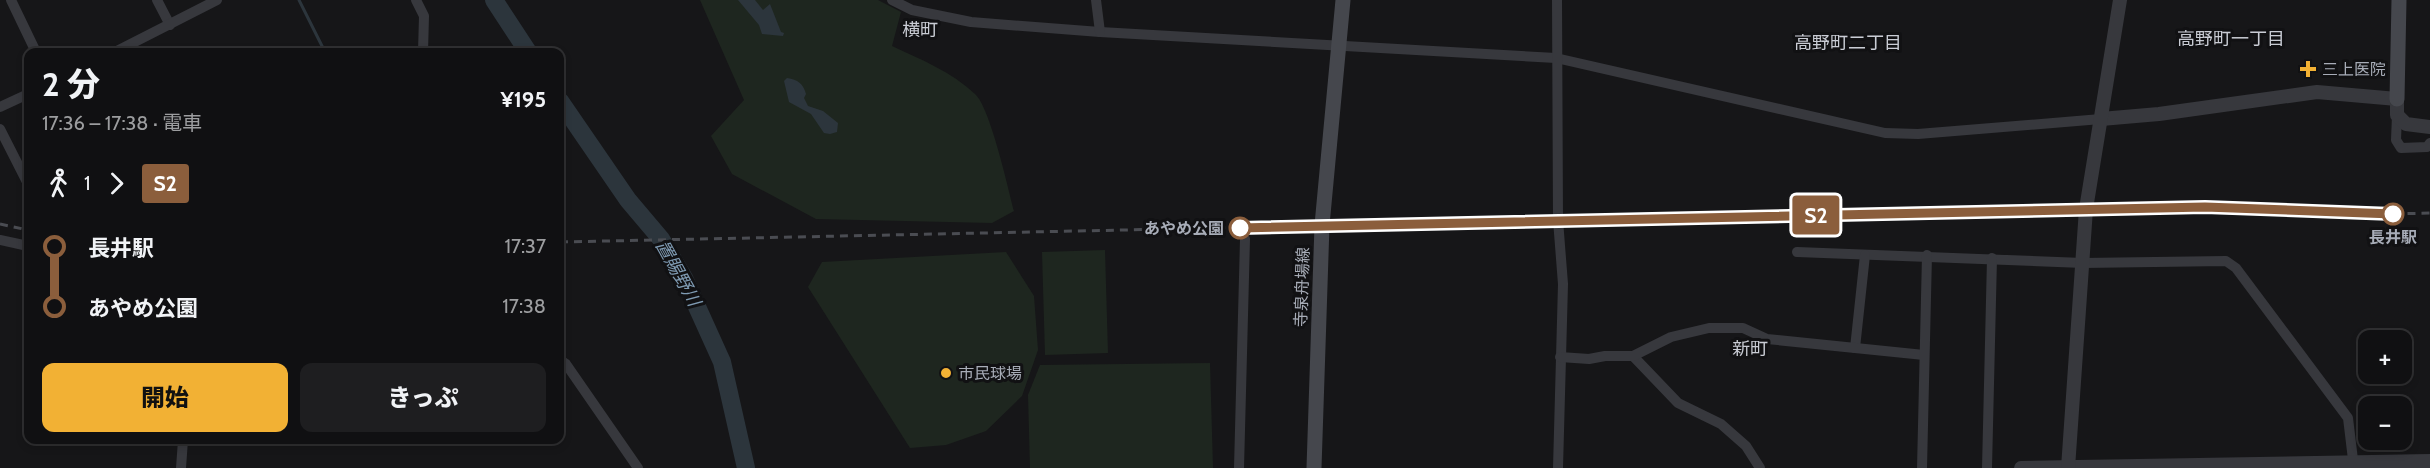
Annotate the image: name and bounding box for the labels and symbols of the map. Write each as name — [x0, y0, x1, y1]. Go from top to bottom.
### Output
district label: 横町 — [902, 19, 938, 41]
district label: 高野町一丁目 — [2177, 28, 2285, 50]
district label: 高野町二丁目 — [1794, 32, 1902, 54]
marker: 三上医院 — [2299, 60, 2317, 78]
place label: 三上医院 — [2322, 60, 2386, 79]
line badge: S2 — [1789, 196, 1843, 234]
marker: 長井駅 — [2382, 203, 2404, 225]
marker: あやめ公園 — [1229, 217, 1251, 239]
place label: あやめ公園 — [1144, 219, 1224, 238]
place label: 長井駅 — [2369, 228, 2417, 247]
water label: 置賜野川 — [651, 236, 706, 312]
street label: 寺泉舟場線 — [1291, 247, 1313, 327]
district label: 新町 — [1732, 338, 1768, 360]
place label: 市民球場 — [958, 364, 1022, 383]
marker: 市民球場 — [939, 366, 953, 380]

